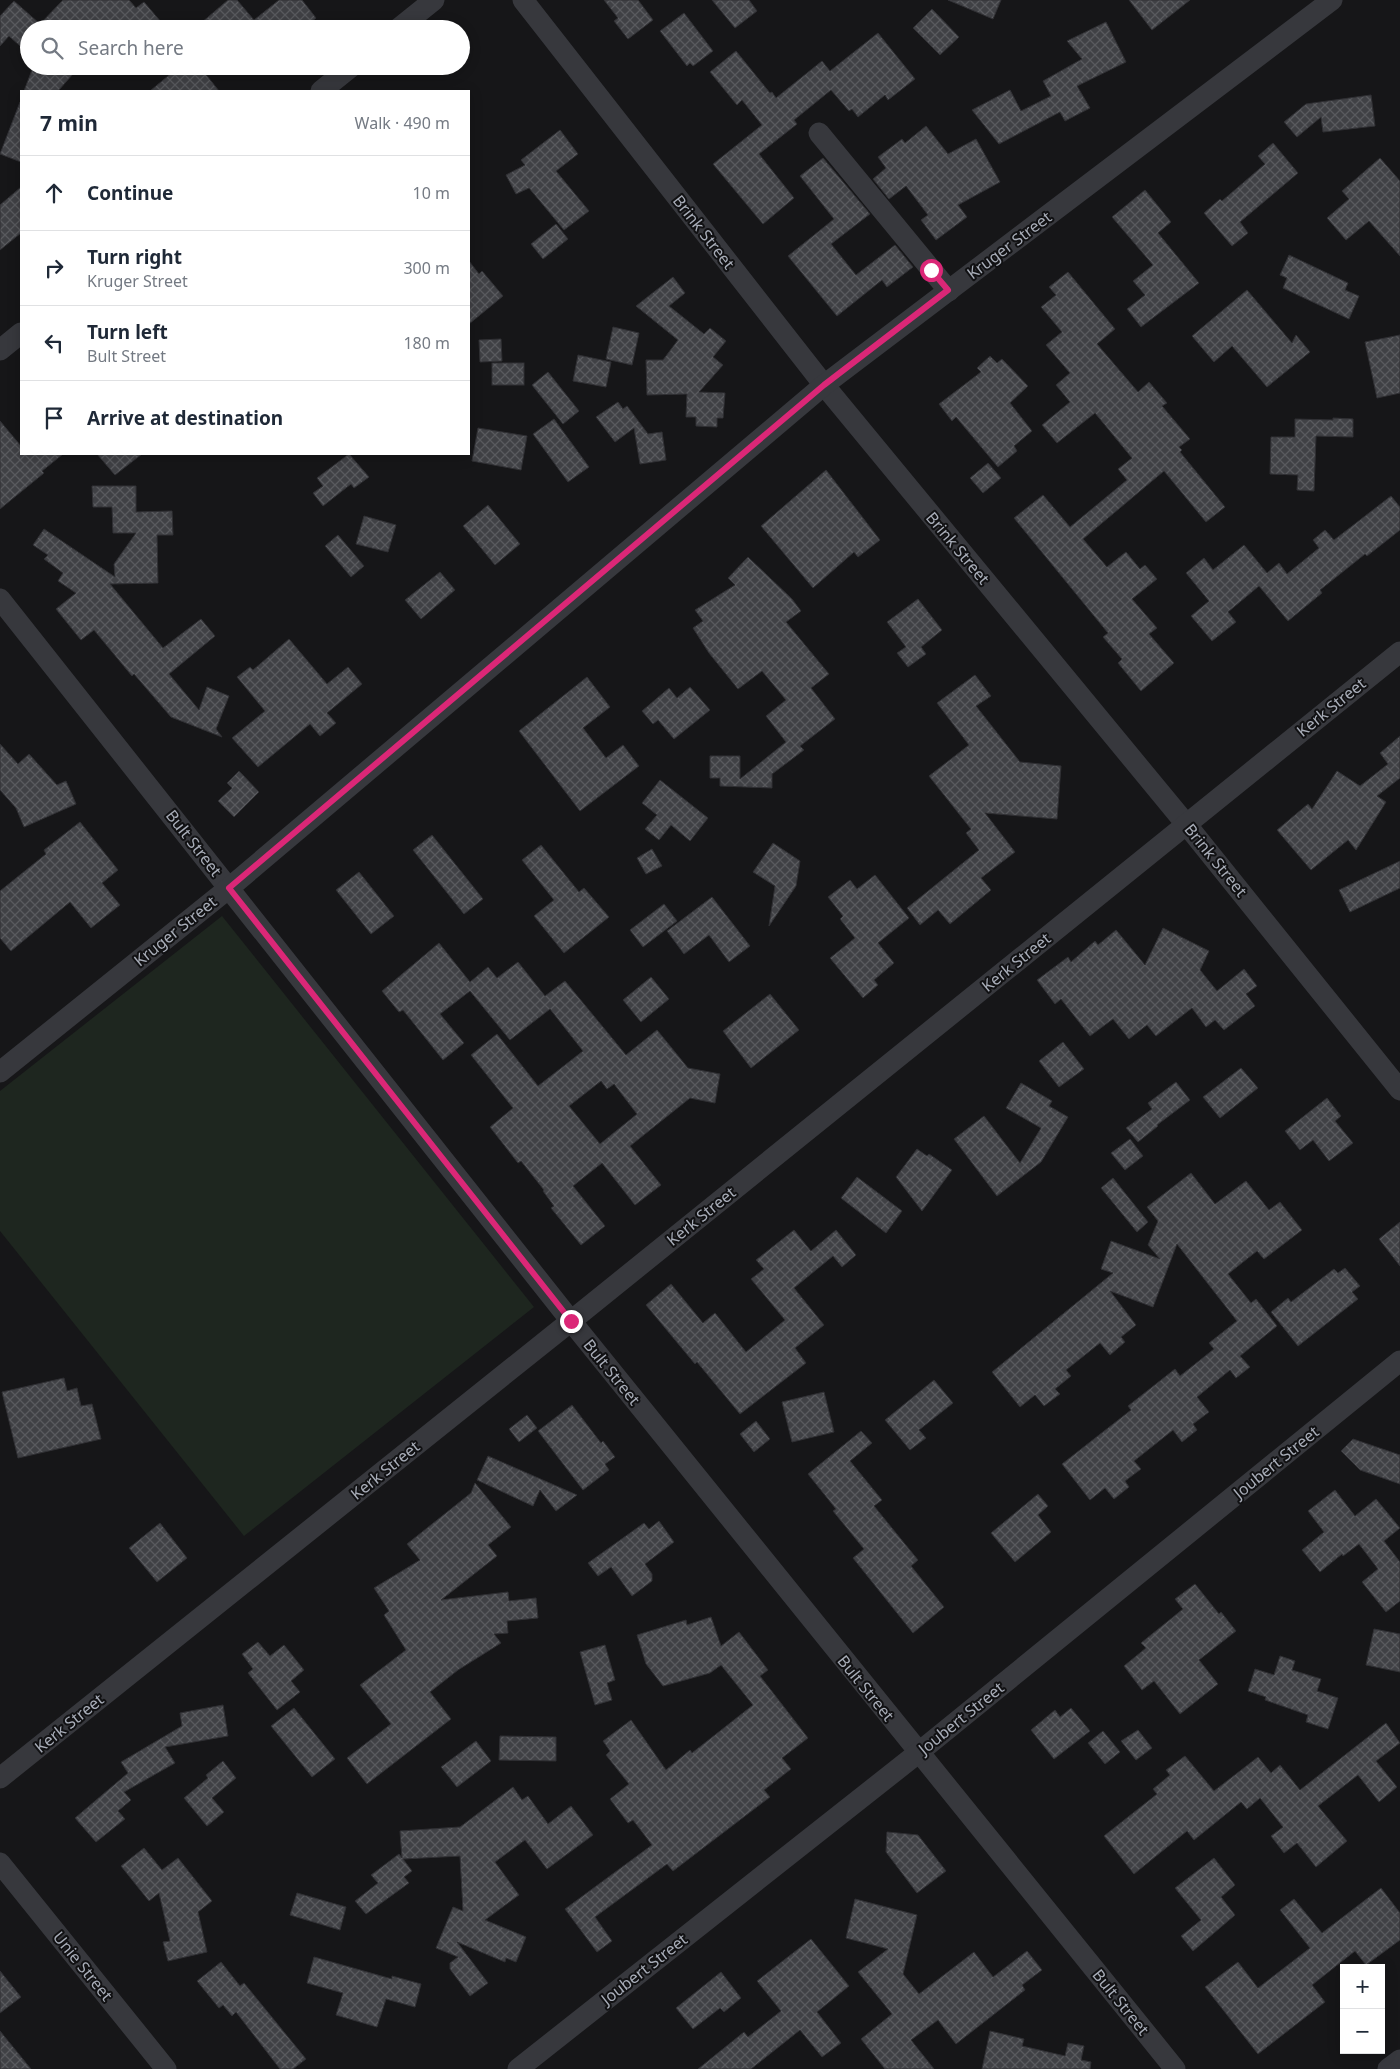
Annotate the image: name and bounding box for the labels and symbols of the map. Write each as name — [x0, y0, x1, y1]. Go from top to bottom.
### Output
street label: Brink Street — [668, 190, 740, 274]
street label: Kruger Street — [962, 206, 1056, 284]
route start — [920, 259, 943, 282]
street label: Brink Street — [921, 507, 995, 589]
street label: Kerk Street — [1292, 672, 1370, 742]
street label: Bult Street — [161, 805, 227, 881]
street label: Brink Street — [1180, 819, 1253, 901]
street label: Kruger Street — [129, 891, 221, 971]
street label: Kerk Street — [977, 927, 1055, 997]
street label: Kerk Street — [662, 1181, 740, 1251]
route end — [560, 1310, 583, 1333]
street label: Bult Street — [579, 1334, 646, 1410]
street label: Joubert Street — [1227, 1421, 1324, 1505]
street label: Kerk Street — [346, 1435, 424, 1505]
street label: Bult Street — [833, 1650, 900, 1726]
street label: Joubert Street — [912, 1677, 1009, 1761]
street label: Kerk Street — [30, 1688, 108, 1758]
street label: Unie Street — [48, 1927, 118, 2006]
street label: Joubert Street — [595, 1928, 692, 2011]
street label: Bult Street — [1088, 1964, 1155, 2040]

